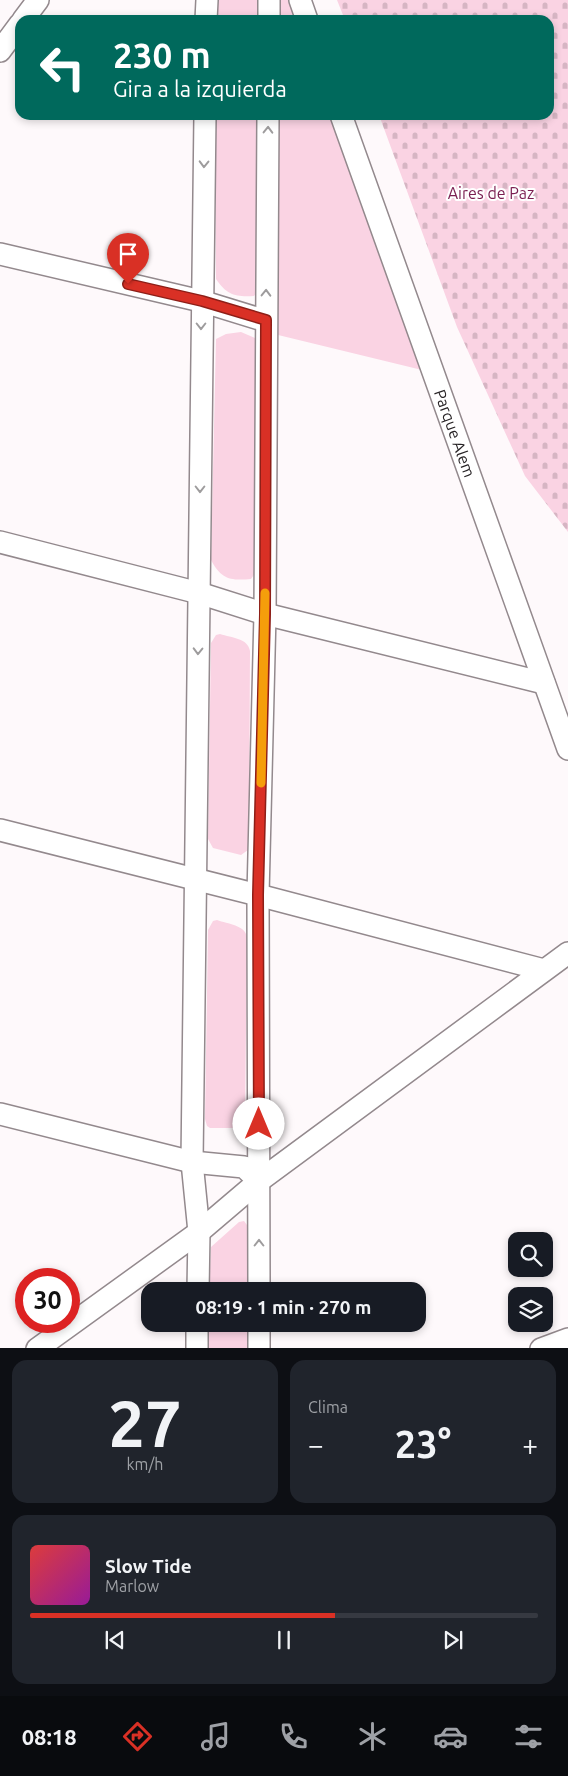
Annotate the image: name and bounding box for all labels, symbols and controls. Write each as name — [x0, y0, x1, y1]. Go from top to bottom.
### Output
icon: left — [30, 35, 95, 100]
text: 230 m — [113, 35, 211, 75]
text: Gira a la izquierda — [113, 76, 287, 101]
one-way arrow — [262, 126, 273, 134]
one-way arrow — [199, 160, 209, 168]
park label: Aires de Paz — [448, 184, 534, 202]
pin — [107, 233, 149, 284]
icon: arrive — [114, 240, 142, 268]
one-way arrow — [261, 288, 271, 296]
one-way arrow — [196, 322, 206, 330]
street label: Parque Alem — [431, 387, 479, 480]
one-way arrow — [195, 485, 205, 493]
one-way arrow — [193, 648, 203, 655]
position arrow — [232, 1097, 284, 1149]
map controls — [508, 1232, 553, 1332]
button: search — [508, 1232, 553, 1277]
one-way arrow — [254, 1238, 264, 1246]
speed limit sign: 30 — [15, 1268, 80, 1333]
button: layers — [508, 1287, 553, 1332]
text: 08:19 · 1 min · 270 m — [196, 1296, 371, 1318]
text: 27 — [108, 1386, 182, 1459]
text: Clima — [308, 1398, 348, 1416]
text: 23° — [395, 1423, 451, 1465]
text: − — [308, 1429, 324, 1460]
text: + — [522, 1429, 538, 1460]
text: km/h — [127, 1455, 163, 1473]
text: Slow Tide — [105, 1555, 192, 1577]
text: Marlow — [105, 1577, 159, 1595]
icon: previous — [101, 1626, 129, 1654]
icon: pause — [270, 1626, 298, 1654]
icon: next — [439, 1626, 467, 1654]
icon: directions — [120, 1719, 155, 1754]
icon: music — [198, 1719, 233, 1754]
icon: phone — [276, 1719, 311, 1754]
icon: climate — [355, 1719, 390, 1754]
icon: car — [433, 1719, 468, 1754]
icon: filters — [511, 1719, 546, 1754]
text: 08:18 — [22, 1724, 77, 1749]

